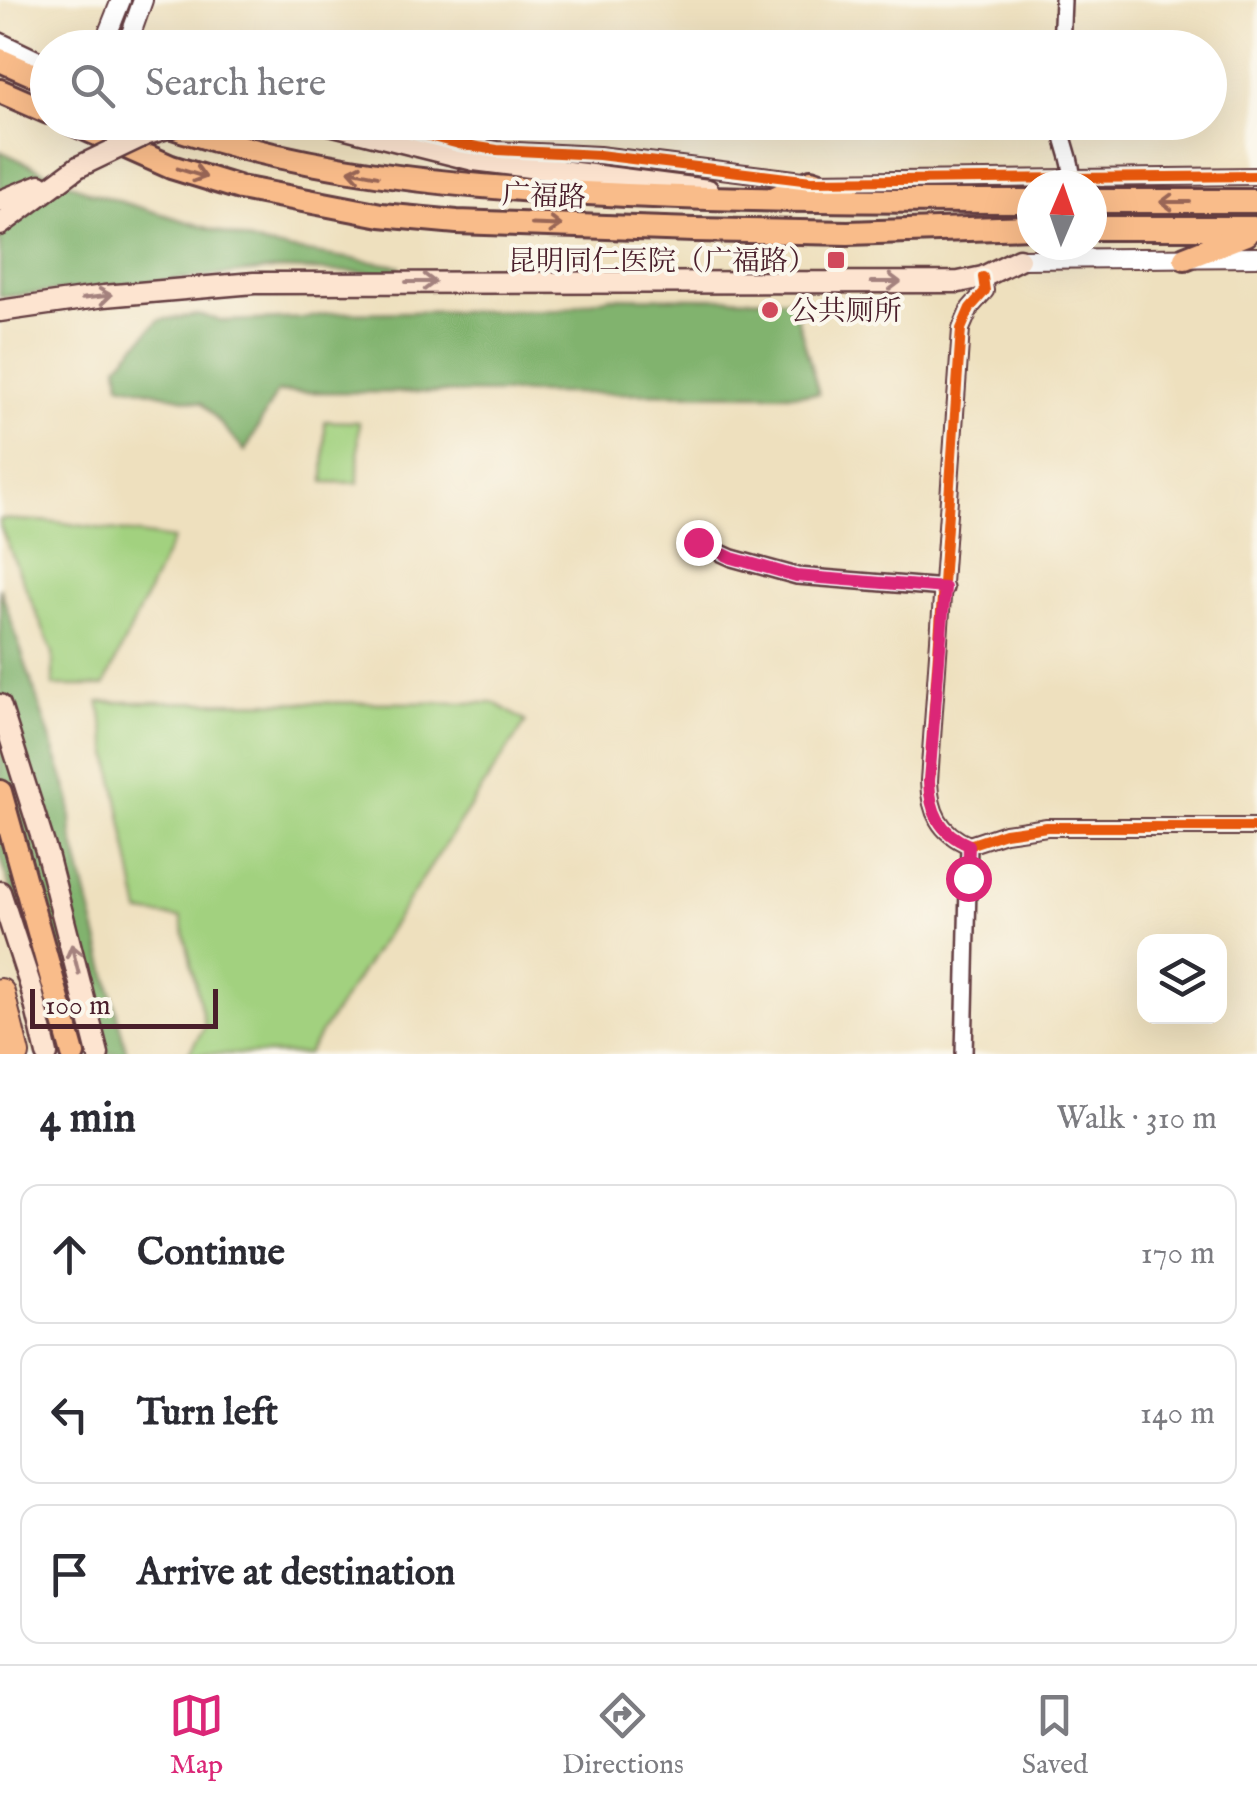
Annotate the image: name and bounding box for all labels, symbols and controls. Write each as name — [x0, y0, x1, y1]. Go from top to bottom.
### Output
search box — [30, 30, 1227, 140]
icon: search — [65, 58, 120, 113]
text: Search here — [145, 61, 326, 109]
one-way arrow — [347, 163, 380, 182]
one-way arrow — [176, 165, 207, 183]
north arrow — [1017, 170, 1107, 260]
street label: 广福路 — [501, 179, 587, 216]
one-way arrow — [1159, 192, 1192, 212]
one-way arrow — [530, 216, 562, 235]
place label: 昆明同仁医院（广福路） — [508, 245, 816, 280]
marker: 昆明同仁医院（广福路） — [825, 249, 847, 271]
one-way arrow — [404, 272, 436, 292]
one-way arrow — [868, 272, 901, 292]
one-way arrow — [80, 288, 112, 306]
place label: 公共厕所 — [790, 295, 902, 330]
marker: 公共厕所 — [759, 299, 781, 321]
route end — [676, 520, 722, 566]
route start — [946, 856, 992, 902]
map controls — [1137, 934, 1227, 1024]
button: layers — [1137, 934, 1227, 1024]
one-way arrow — [65, 944, 84, 975]
scale bar — [30, 984, 218, 1028]
text: 100 m — [45, 989, 111, 1024]
text: 4 min — [40, 1093, 136, 1146]
text: Walk · 310 m — [1057, 1099, 1217, 1140]
icon: ahead — [42, 1227, 97, 1282]
text: Continue — [137, 1230, 285, 1278]
text: 170 m — [1141, 1234, 1215, 1275]
icon: left — [42, 1387, 97, 1442]
text: Turn left — [137, 1390, 278, 1438]
text: 140 m — [1140, 1394, 1215, 1435]
icon: arrive — [42, 1547, 97, 1602]
text: Arrive at destination — [137, 1550, 455, 1598]
tab: Map — [169, 1688, 224, 1783]
tab: Directions — [562, 1688, 684, 1783]
tab: Saved — [1022, 1688, 1088, 1783]

